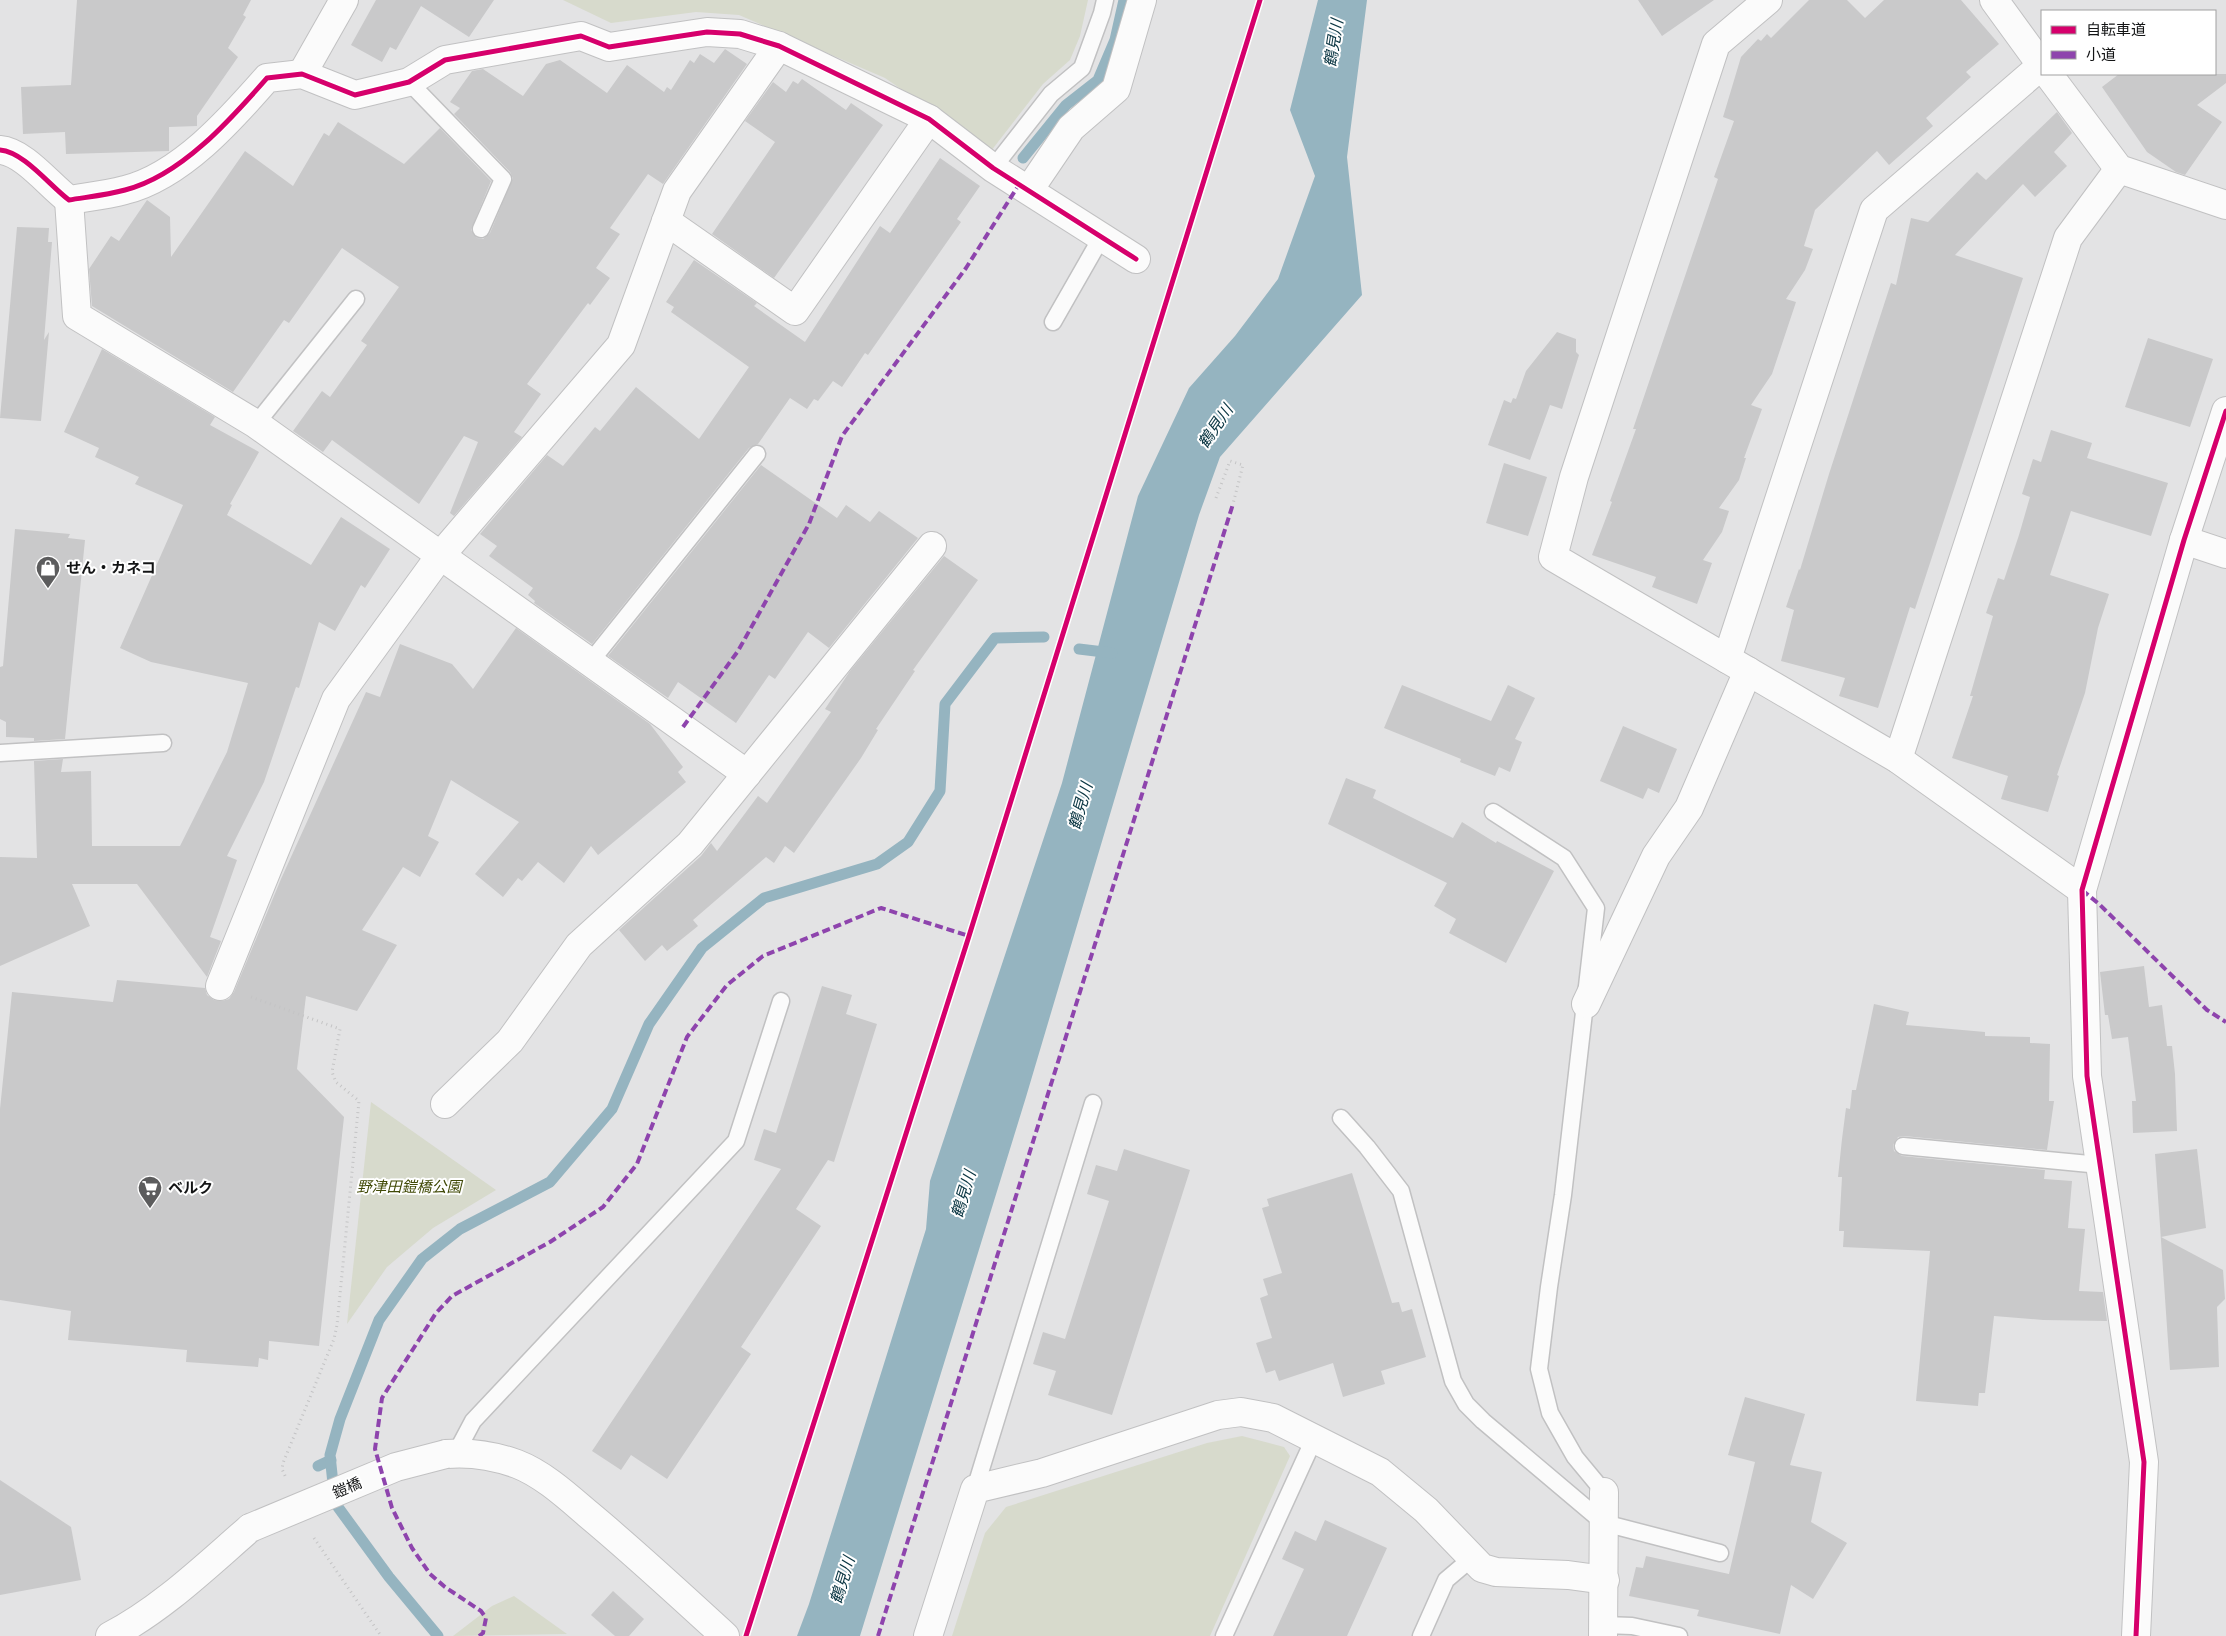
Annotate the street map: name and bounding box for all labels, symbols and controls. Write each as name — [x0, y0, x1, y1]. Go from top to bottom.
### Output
legend — [2041, 10, 2216, 75]
water label: 鶴見川 — [1316, 15, 1348, 68]
text: 自転車道 — [2086, 17, 2146, 40]
text: 小道 — [2086, 42, 2116, 65]
water label: 鶴見川 — [1191, 397, 1239, 452]
shop icon: せん・カネコ — [35, 555, 61, 589]
place label: せん・カネコ — [66, 555, 156, 578]
water label: 鶴見川 — [1061, 777, 1098, 832]
water label: 鶴見川 — [944, 1165, 981, 1220]
park label: 野津田鎧橋公園 — [356, 1174, 463, 1197]
supermarket icon: ベルク — [137, 1175, 163, 1209]
place label: ベルク — [168, 1175, 213, 1198]
street label: 鎧橋 — [328, 1470, 365, 1503]
water label: 鶴見川 — [823, 1551, 860, 1606]

